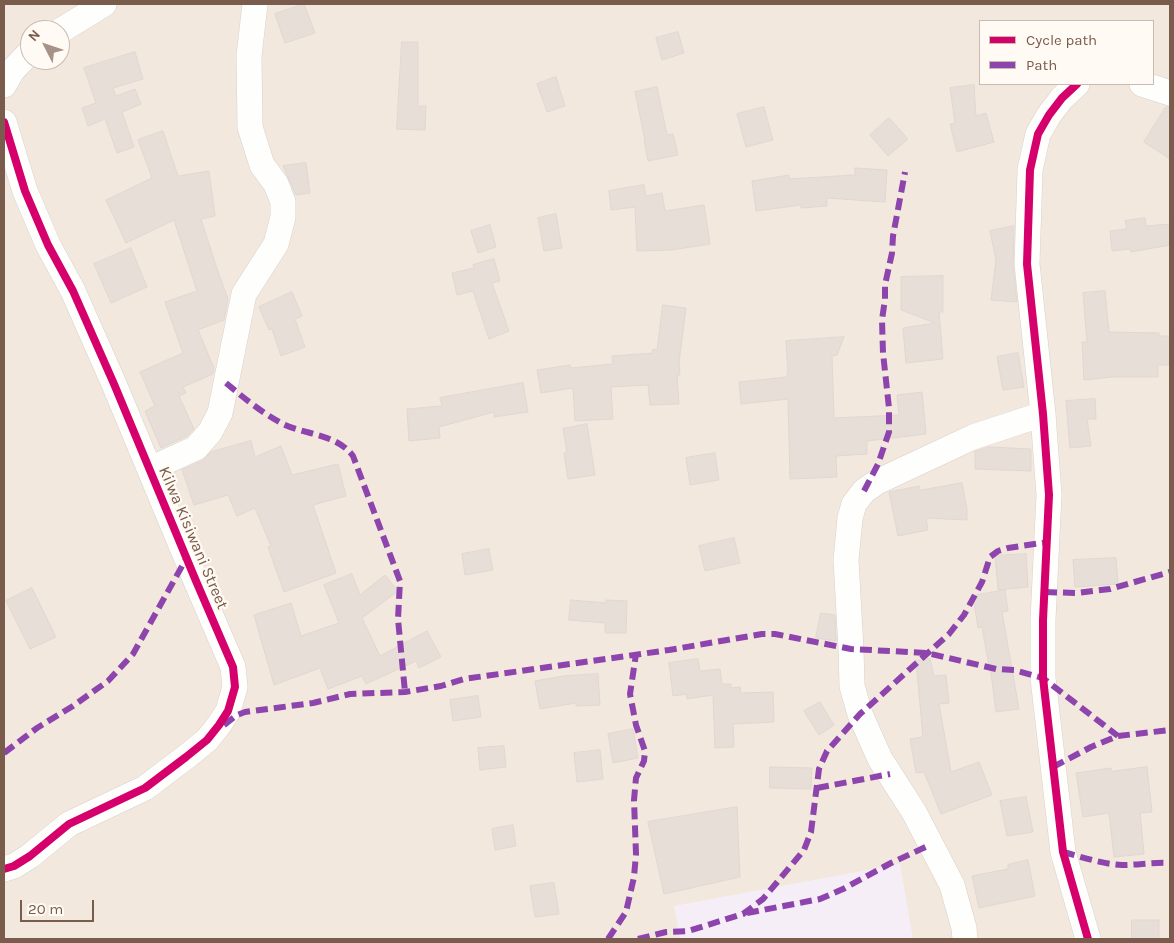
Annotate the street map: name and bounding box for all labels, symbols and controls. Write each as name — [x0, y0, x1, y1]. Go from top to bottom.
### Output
north arrow — [20, 20, 70, 70]
legend — [979, 20, 1154, 85]
text: N — [24, 26, 44, 45]
text: Cycle path — [1026, 31, 1097, 49]
text: Path — [1026, 56, 1057, 74]
street label: Kilwa Kisiwani Street — [154, 464, 232, 612]
scale bar — [22, 890, 96, 922]
text: 20 m — [28, 900, 63, 918]

